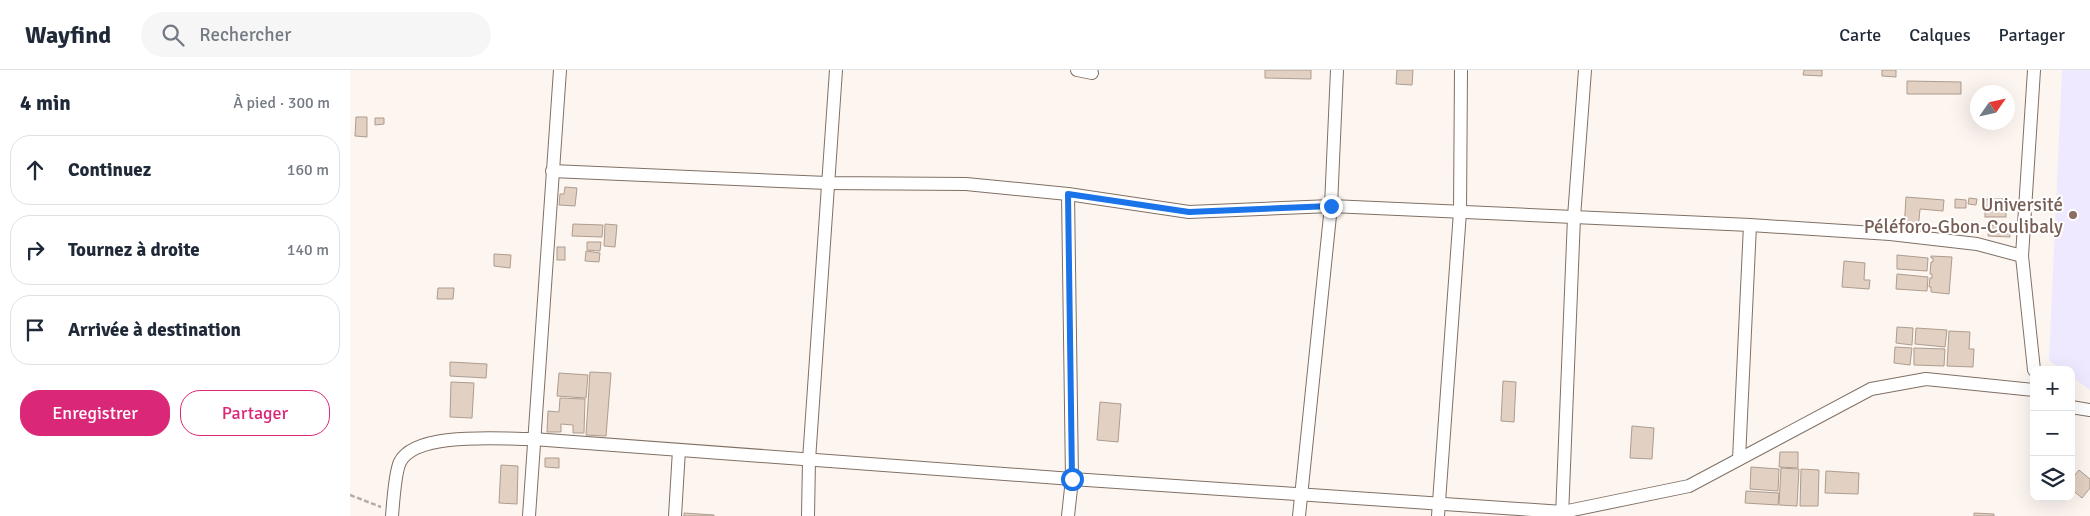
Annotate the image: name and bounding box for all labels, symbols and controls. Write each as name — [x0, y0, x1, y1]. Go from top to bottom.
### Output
search box — [141, 12, 491, 57]
text: Wayfind — [25, 20, 111, 50]
icon: search — [159, 21, 187, 49]
text: Rechercher — [199, 23, 291, 47]
text: Carte — [1839, 24, 1881, 46]
text: Calques — [1909, 24, 1971, 46]
text: Partager — [1999, 24, 2065, 46]
north arrow — [1970, 85, 2015, 130]
text: 4 min — [20, 90, 71, 116]
text: À pied · 300 m — [233, 93, 330, 113]
icon: ahead — [21, 156, 49, 184]
text: Continuez — [68, 158, 151, 182]
text: 160 m — [287, 160, 329, 180]
place label: Université Péléforo-Gbon-Coulibaly — [1864, 193, 2063, 239]
route end — [1320, 195, 1343, 218]
marker: Université Péléforo-Gbon-Coulibaly — [2067, 209, 2079, 221]
icon: right — [21, 236, 49, 264]
text: Tournez à droite — [68, 238, 200, 262]
text: 140 m — [287, 240, 329, 260]
icon: arrive — [21, 316, 49, 344]
text: Arrivée à destination — [68, 318, 241, 342]
map controls — [2030, 366, 2075, 501]
button: + — [2030, 366, 2075, 411]
button: Enregistrer — [20, 390, 170, 436]
button: Partager — [180, 390, 330, 436]
button: − — [2030, 411, 2075, 456]
button: layers — [2030, 456, 2075, 501]
route start — [1061, 468, 1084, 491]

